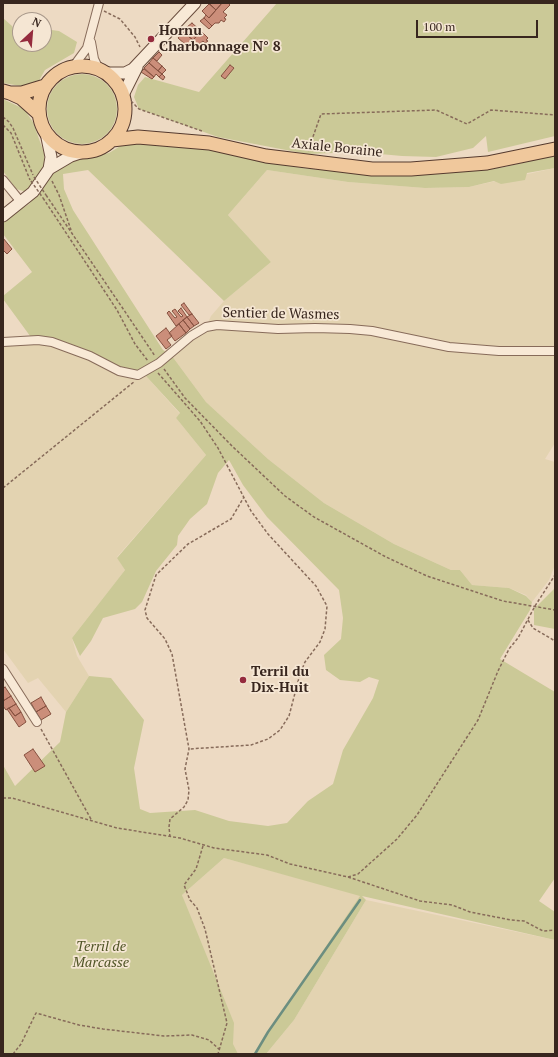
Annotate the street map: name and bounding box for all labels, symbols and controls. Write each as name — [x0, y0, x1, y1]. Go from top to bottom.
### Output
north arrow — [12, 12, 52, 52]
scale bar — [418, 12, 540, 38]
text: N — [30, 14, 44, 30]
text: 100 m — [423, 19, 455, 34]
place label: Hornu Charbonnage N° 8 — [159, 23, 281, 56]
marker: Hornu Charbonnage N° 8 — [146, 34, 156, 44]
street label: Axiale Boraine — [291, 135, 383, 161]
street label: Sentier de Wasmes — [222, 305, 340, 323]
place label: Terril du Dix-Huit — [251, 664, 309, 696]
marker: Terril du Dix-Huit — [238, 675, 248, 685]
park label: Terril de Marcasse — [73, 939, 129, 972]

